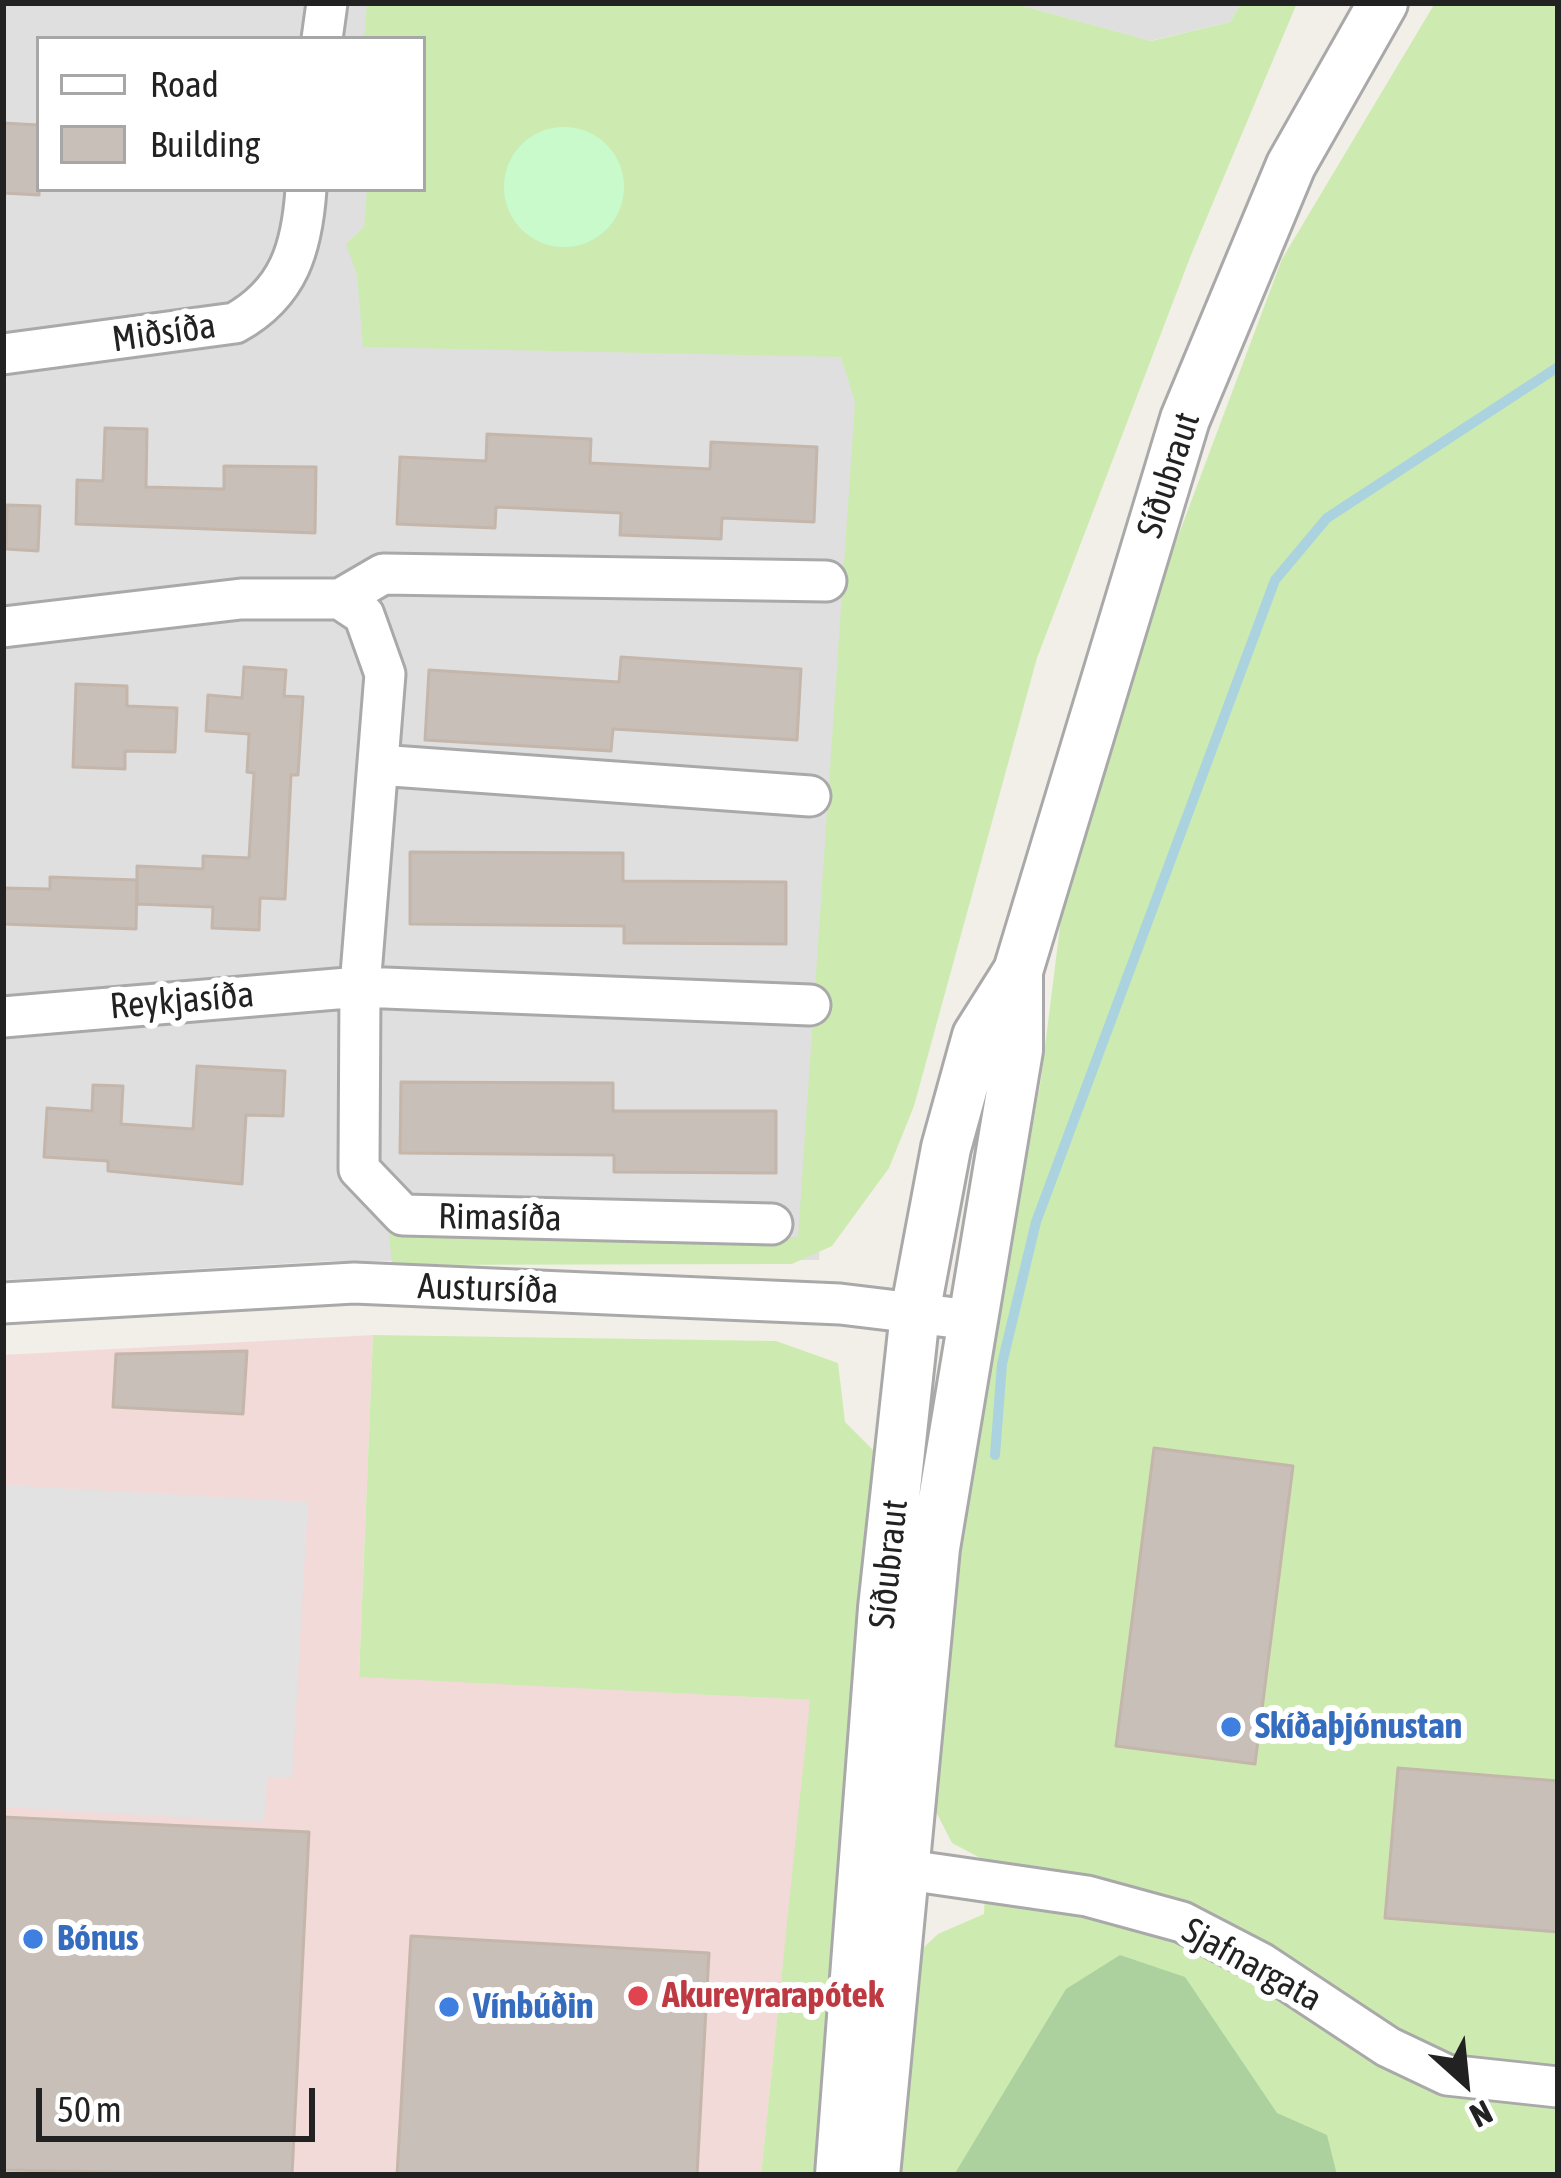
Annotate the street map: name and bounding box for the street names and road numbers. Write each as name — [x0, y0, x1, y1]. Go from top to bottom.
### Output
street label: Miðsíða — [110, 304, 218, 362]
street label: Síðubraut — [1128, 407, 1210, 543]
street label: Reykjasíða — [108, 973, 256, 1029]
street label: Rimasíða — [438, 1195, 562, 1241]
street label: Austursíða — [417, 1265, 559, 1313]
street label: Síðubraut — [861, 1498, 917, 1630]
street label: Sjafnargata — [1175, 1909, 1329, 2021]

